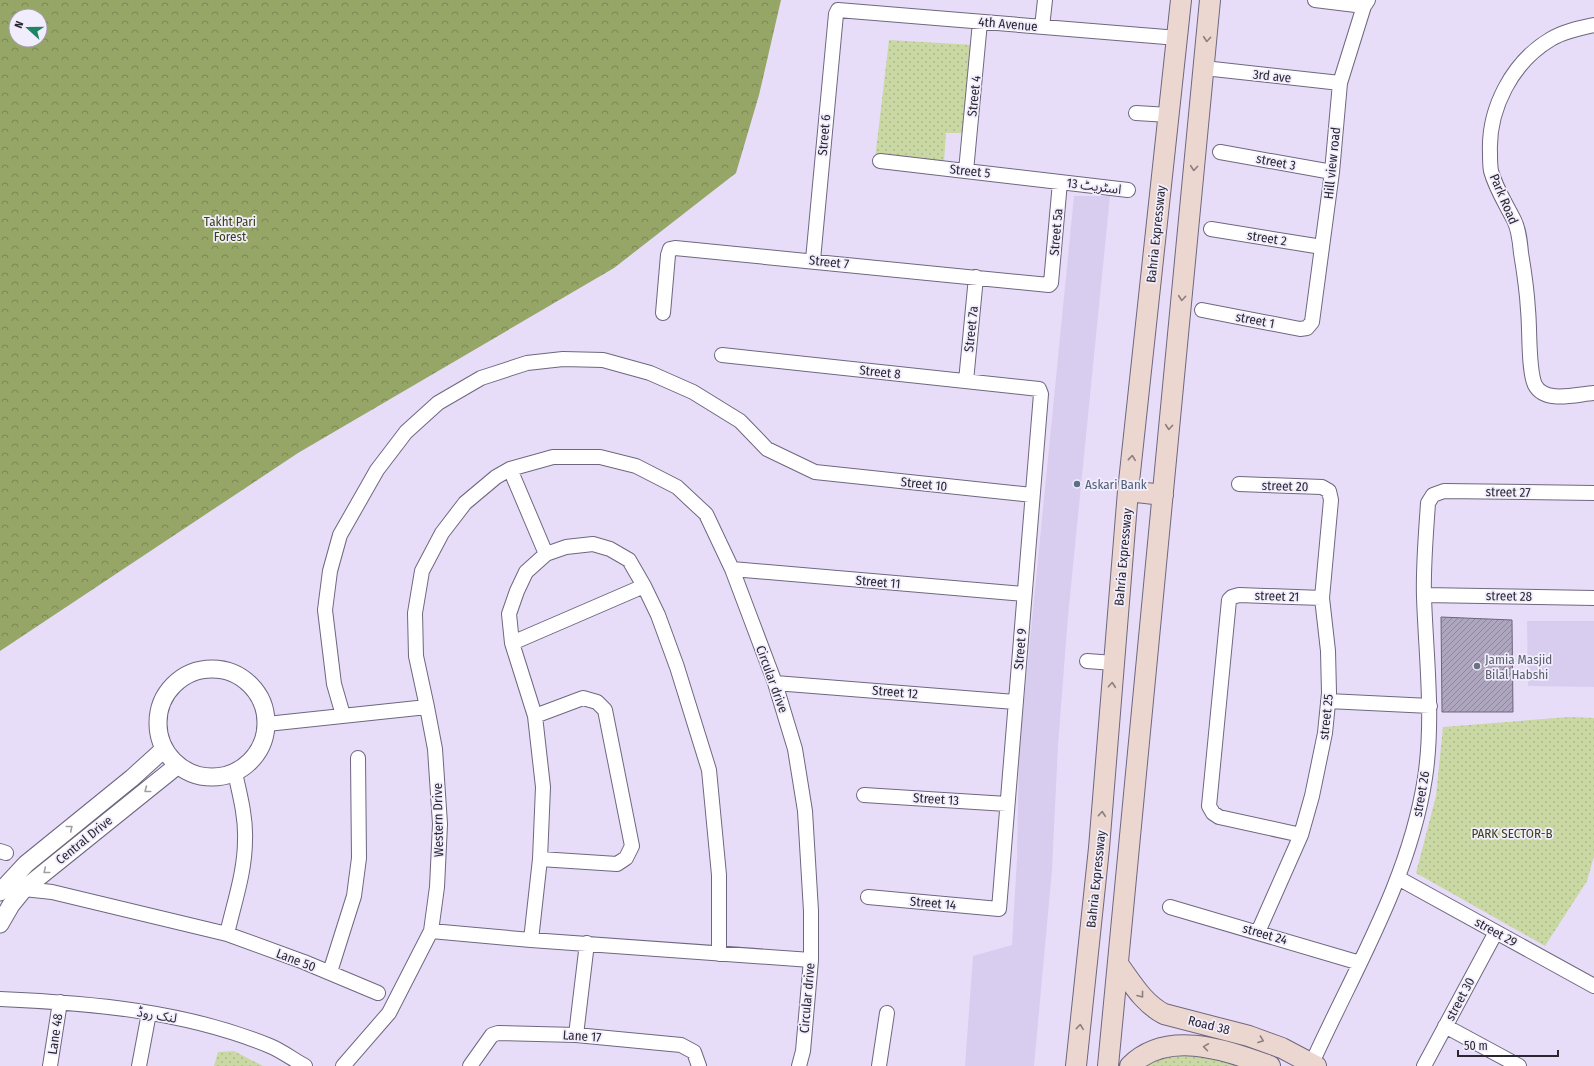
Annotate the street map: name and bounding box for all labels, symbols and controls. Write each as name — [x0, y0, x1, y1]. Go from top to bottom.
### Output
north arrow — [8, 8, 48, 48]
street label: 4th Avenue — [978, 14, 1038, 34]
text: N — [12, 19, 26, 30]
one-way arrow — [1202, 36, 1211, 42]
street label: 3rd ave — [1252, 67, 1292, 85]
street label: Street 4 — [964, 75, 984, 117]
street label: Street 6 — [815, 114, 833, 156]
street label: Hill view road — [1321, 126, 1343, 200]
street label: street 3 — [1255, 151, 1297, 173]
street label: Street 5 — [949, 161, 991, 181]
one-way arrow — [1190, 165, 1199, 171]
street label: Park Road — [1487, 172, 1521, 226]
street label: اسٹریٹ 13 — [1066, 175, 1122, 197]
street label: Bahria Expressway — [1143, 184, 1169, 284]
street label: Street 5a — [1046, 208, 1066, 256]
park label: Takht Pari Forest — [204, 214, 256, 244]
street label: street 2 — [1246, 227, 1288, 249]
street label: Street 7 — [808, 252, 850, 272]
one-way arrow — [1177, 295, 1186, 301]
street label: Street 7a — [961, 305, 981, 353]
street label: street 1 — [1234, 309, 1276, 331]
street label: Street 8 — [859, 362, 901, 382]
one-way arrow — [1165, 424, 1174, 430]
one-way arrow — [1127, 455, 1136, 461]
street label: Street 10 — [900, 474, 948, 494]
place label: Askari Bank — [1085, 477, 1148, 492]
street label: street 20 — [1261, 478, 1309, 494]
marker: Askari Bank — [1072, 479, 1082, 489]
street label: street 27 — [1485, 484, 1531, 500]
street label: Bahria Expressway — [1111, 507, 1135, 607]
street label: Street 11 — [855, 573, 901, 591]
street label: street 21 — [1254, 588, 1300, 604]
street label: street 28 — [1486, 588, 1532, 604]
street label: Street 9 — [1011, 628, 1029, 670]
street label: Circular drive — [753, 643, 791, 715]
place label: Jamia Masjid Bilal Habshi — [1485, 652, 1552, 682]
marker: Jamia Masjid Bilal Habshi — [1472, 661, 1482, 671]
one-way arrow — [1108, 682, 1117, 688]
street label: Street 12 — [872, 683, 919, 701]
street label: street 25 — [1316, 693, 1336, 741]
street label: street 26 — [1410, 770, 1432, 818]
street label: Western Drive — [430, 783, 446, 857]
one-way arrow — [145, 785, 152, 792]
street label: Street 13 — [913, 790, 960, 808]
one-way arrow — [1098, 811, 1107, 817]
street label: Central Drive — [53, 813, 115, 867]
one-way arrow — [65, 826, 72, 833]
park label: PARK SECTOR-B — [1471, 826, 1553, 841]
street label: Bahria Expressway — [1083, 829, 1109, 929]
one-way arrow — [43, 867, 51, 874]
street label: Street 14 — [909, 894, 957, 912]
street label: street 29 — [1472, 914, 1520, 950]
street label: street 24 — [1241, 920, 1289, 948]
street label: Lane 50 — [274, 946, 318, 974]
street label: Circular drive — [796, 962, 818, 1034]
street label: street 30 — [1442, 975, 1478, 1023]
one-way arrow — [1137, 991, 1144, 998]
street label: لنک روڈ — [136, 1004, 178, 1026]
street label: Lane 48 — [45, 1013, 65, 1055]
street label: Road 38 — [1187, 1013, 1231, 1037]
one-way arrow — [1076, 1024, 1085, 1030]
street label: Lane 17 — [562, 1027, 602, 1045]
scale bar — [1458, 1032, 1558, 1058]
one-way arrow — [1257, 1036, 1264, 1044]
text: 50 m — [1464, 1039, 1488, 1053]
one-way arrow — [1203, 1043, 1209, 1052]

